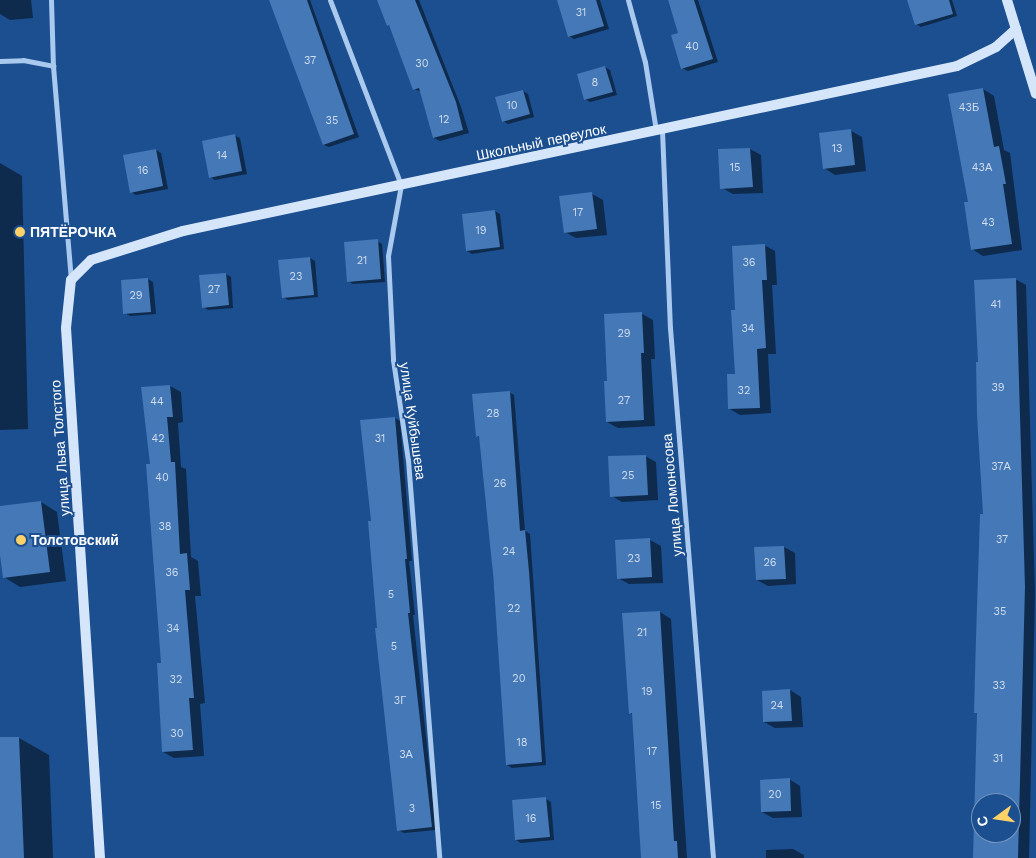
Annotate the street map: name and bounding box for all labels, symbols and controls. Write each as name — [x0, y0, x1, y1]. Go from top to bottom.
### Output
house number: 31 — [576, 6, 586, 20]
house number: 40 — [685, 40, 699, 54]
house number: 37 — [304, 54, 316, 68]
house number: 30 — [415, 57, 429, 71]
house number: 8 — [592, 76, 598, 90]
house number: 10 — [506, 99, 518, 113]
house number: 43Б — [959, 101, 979, 115]
house number: 12 — [439, 113, 449, 127]
house number: 35 — [326, 114, 338, 128]
street label: Школьный переулок — [475, 120, 607, 164]
house number: 13 — [832, 142, 842, 156]
house number: 14 — [216, 149, 228, 163]
house number: 15 — [730, 161, 740, 175]
house number: 43А — [972, 161, 992, 175]
house number: 16 — [138, 164, 148, 178]
house number: 17 — [573, 206, 583, 220]
house number: 43 — [981, 216, 995, 230]
place label: ПЯТЁРОЧКА — [30, 224, 117, 240]
house number: 19 — [475, 224, 487, 238]
marker: ПЯТЁРОЧКА — [14, 226, 26, 238]
house number: 21 — [357, 254, 367, 268]
house number: 36 — [742, 256, 756, 270]
house number: 23 — [290, 270, 302, 284]
house number: 27 — [208, 283, 220, 297]
house number: 29 — [129, 289, 143, 303]
house number: 41 — [991, 298, 1001, 312]
house number: 34 — [741, 322, 755, 336]
house number: 29 — [617, 327, 631, 341]
street label: улица Куйбышева — [396, 361, 430, 481]
street label: улица Льва Толстого — [47, 379, 73, 517]
house number: 39 — [991, 381, 1005, 395]
house number: 32 — [738, 384, 750, 398]
house number: 27 — [618, 394, 630, 408]
house number: 44 — [150, 395, 164, 409]
house number: 28 — [486, 407, 500, 421]
house number: 42 — [151, 432, 165, 446]
house number: 31 — [375, 432, 385, 446]
street label: улица Ломоносова — [658, 433, 686, 557]
house number: 37А — [991, 460, 1011, 474]
house number: 25 — [622, 469, 634, 483]
house number: 40 — [155, 471, 169, 485]
house number: 26 — [493, 477, 507, 491]
house number: 38 — [158, 520, 172, 534]
place label: Толстовский — [31, 532, 119, 548]
house number: 37 — [996, 533, 1008, 547]
marker: Толстовский — [15, 534, 27, 546]
house number: 24 — [503, 545, 515, 559]
house number: 23 — [628, 552, 640, 566]
house number: 26 — [763, 556, 777, 570]
house number: 36 — [165, 566, 179, 580]
house number: 5 — [388, 588, 394, 602]
house number: 22 — [508, 602, 520, 616]
house number: 35 — [994, 605, 1006, 619]
house number: 34 — [166, 622, 180, 636]
house number: 21 — [637, 626, 647, 640]
house number: 5 — [391, 640, 397, 654]
house number: 20 — [512, 672, 526, 686]
house number: 32 — [170, 673, 182, 687]
house number: 33 — [993, 679, 1005, 693]
house number: 19 — [641, 685, 653, 699]
house number: 3Г — [394, 694, 406, 708]
house number: 24 — [771, 699, 783, 713]
house number: 30 — [170, 727, 184, 741]
house number: 18 — [516, 736, 528, 750]
house number: 17 — [647, 745, 657, 759]
house number: 3А — [399, 748, 413, 762]
house number: 31 — [993, 752, 1003, 766]
house number: 20 — [768, 788, 782, 802]
north arrow — [971, 793, 1021, 843]
house number: 15 — [651, 799, 661, 813]
house number: 3 — [409, 802, 415, 816]
house number: 16 — [526, 812, 536, 826]
text: С — [973, 815, 991, 828]

